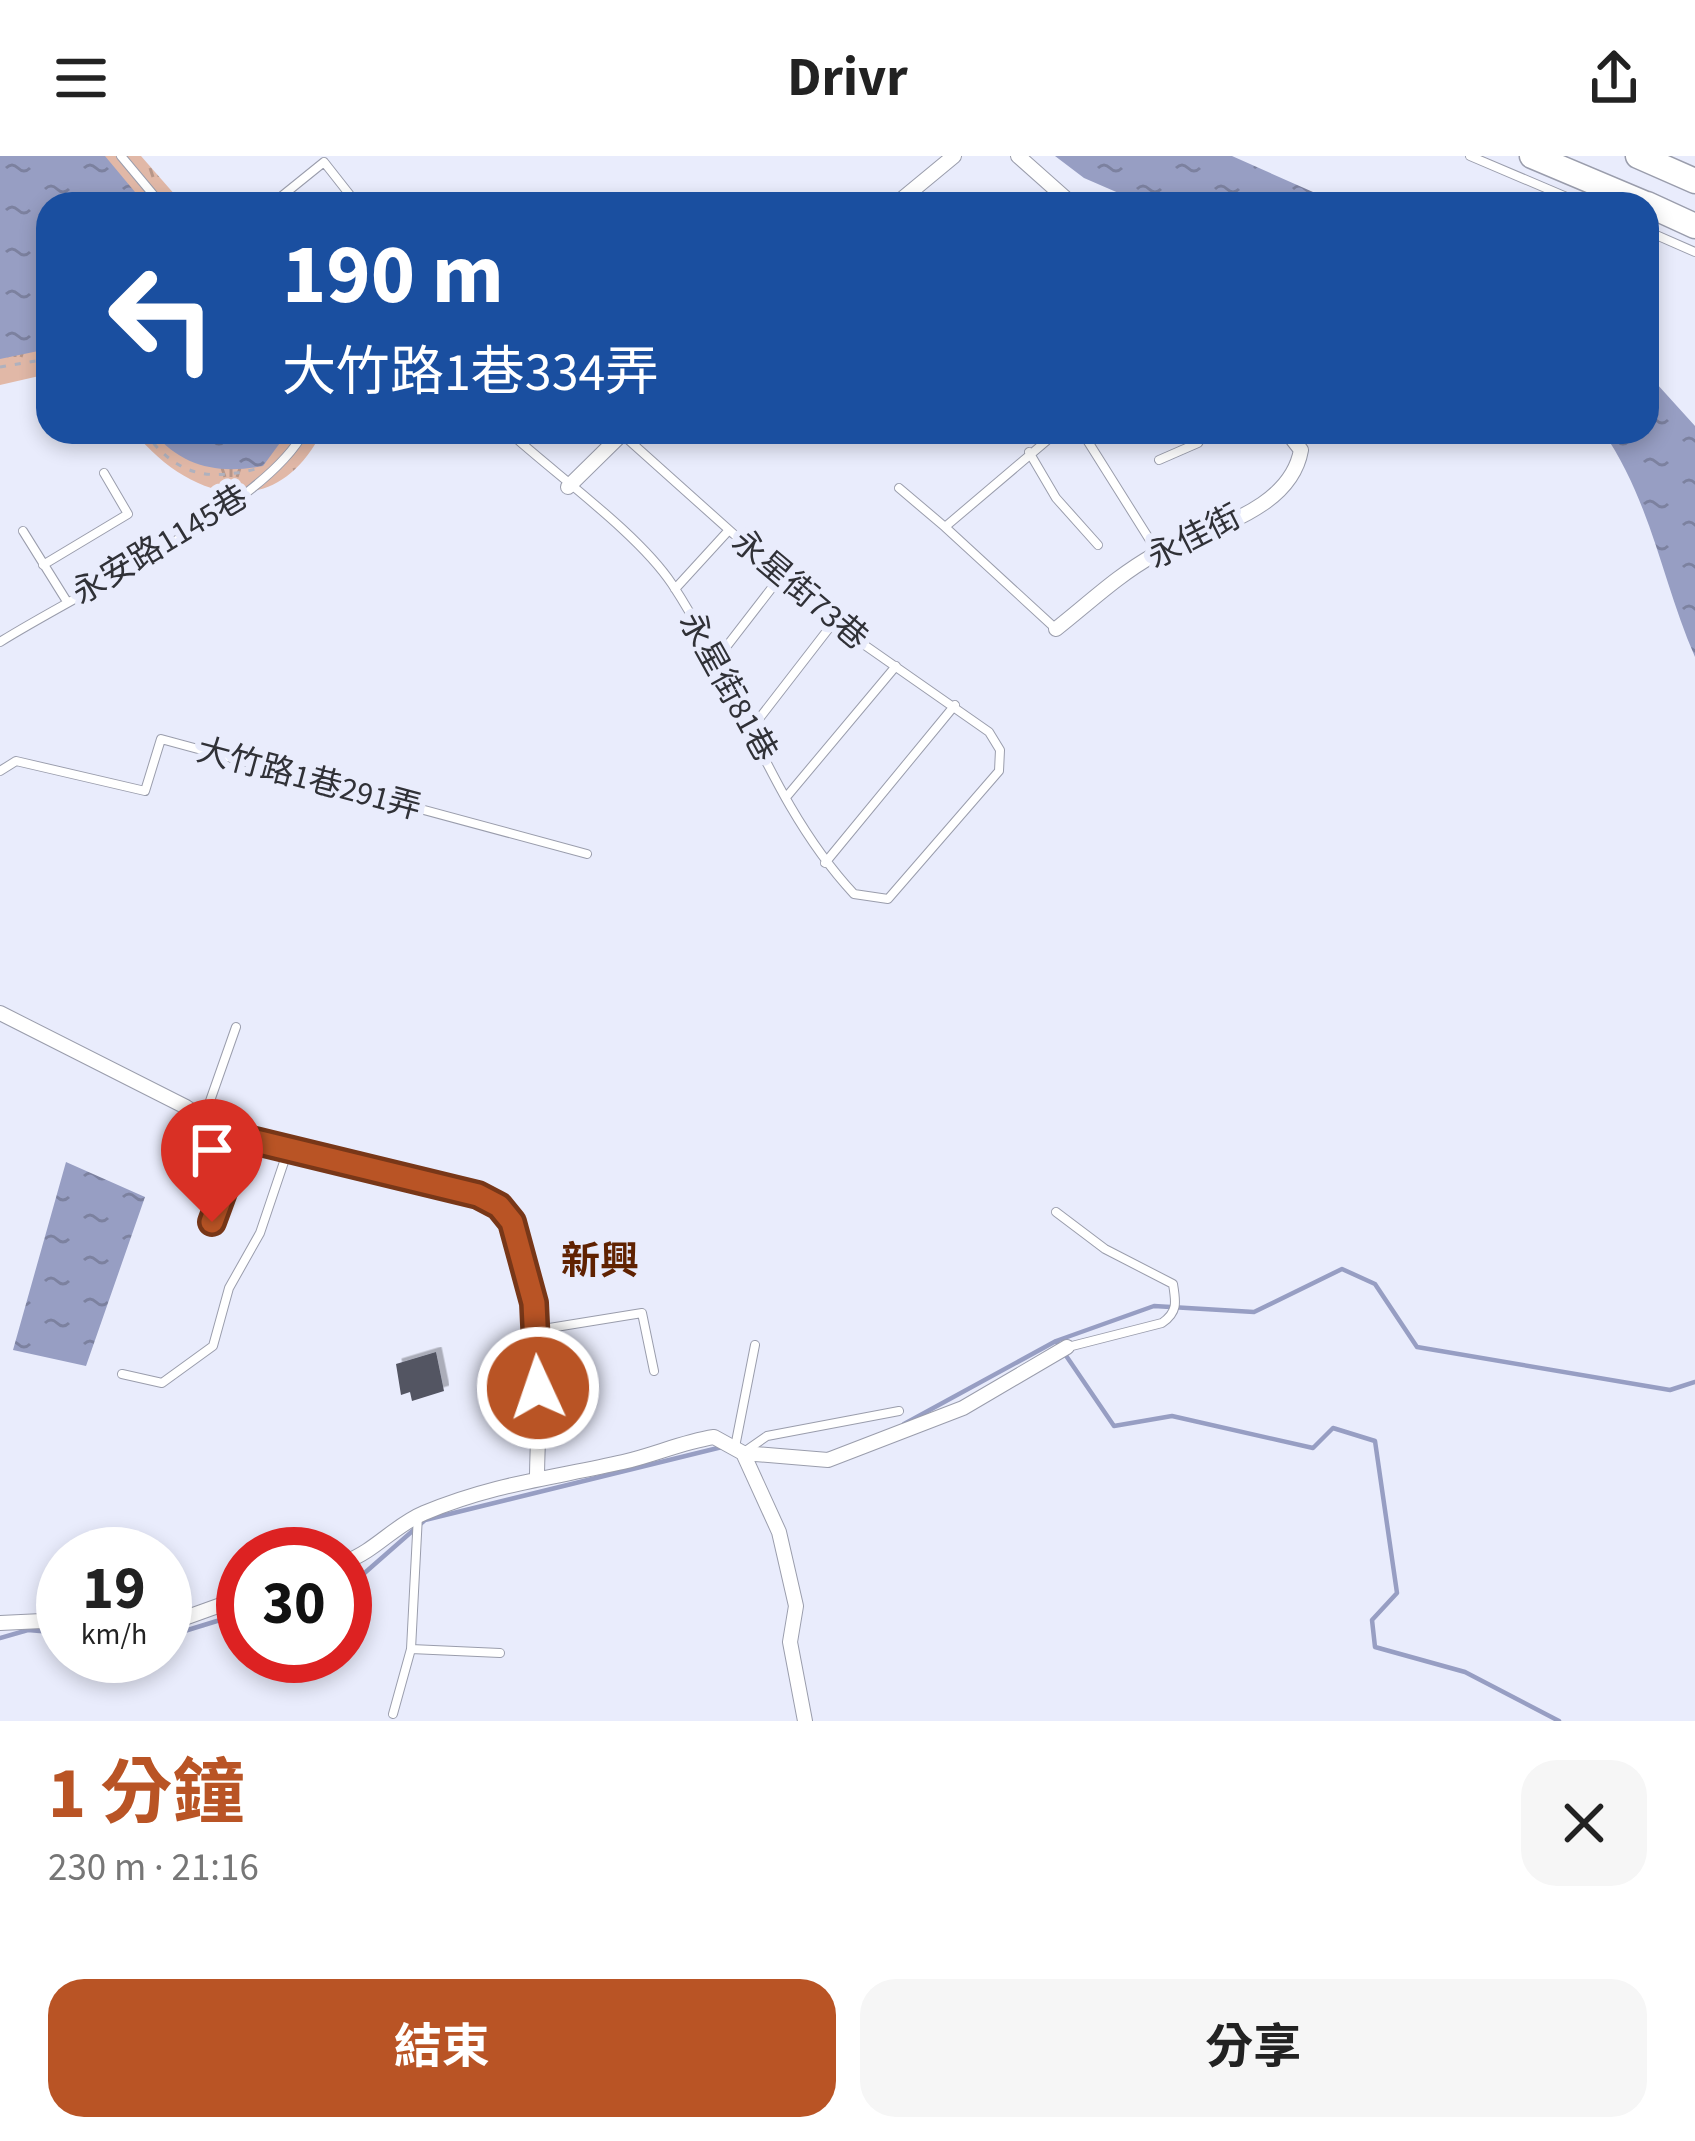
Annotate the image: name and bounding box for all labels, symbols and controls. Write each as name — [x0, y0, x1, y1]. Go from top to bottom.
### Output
text: Drivr — [787, 40, 908, 117]
icon: menu — [48, 45, 114, 111]
icon: share — [1581, 45, 1647, 111]
text: 190 m — [282, 216, 504, 336]
icon: left — [84, 240, 240, 396]
text: 大竹路1巷334弄 — [282, 335, 659, 412]
street label: 永安路1145巷 — [63, 474, 257, 616]
street label: 永佳街 — [1139, 494, 1249, 580]
street label: 永星街73巷 — [722, 519, 878, 661]
street label: 永星街81巷 — [667, 604, 789, 770]
street label: 大竹路1巷291弄 — [192, 726, 426, 832]
pin — [161, 1099, 263, 1222]
icon: arrive — [179, 1117, 245, 1183]
district label: 新興 — [561, 1234, 639, 1290]
position arrow — [475, 1325, 601, 1451]
speed limit sign: 30 — [216, 1527, 372, 1683]
text: 19 — [82, 1547, 146, 1632]
text: km/h — [81, 1613, 147, 1656]
text: 1 分鐘 — [48, 1743, 244, 1846]
button: close — [1521, 1760, 1647, 1886]
text: 230 m · 21:16 — [48, 1840, 259, 1896]
button: 結束 — [48, 1979, 836, 2117]
button: 分享 — [860, 1979, 1647, 2117]

